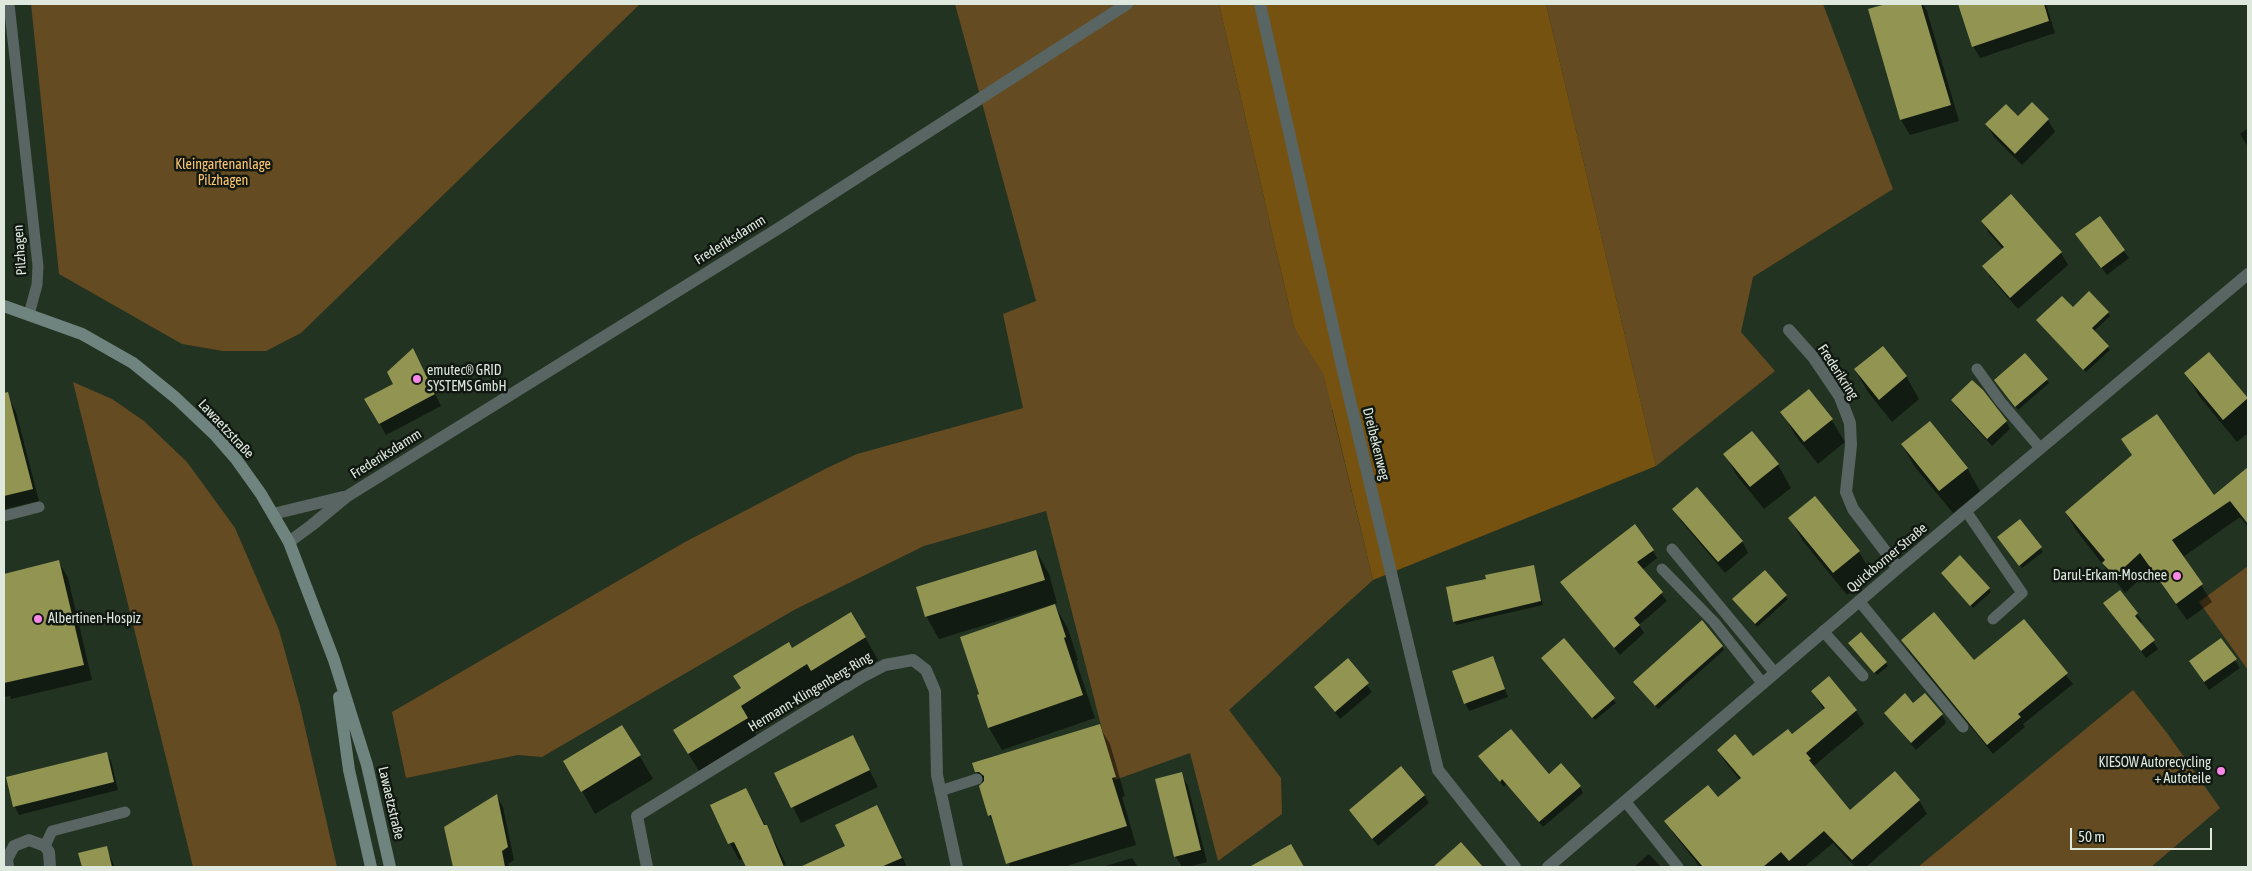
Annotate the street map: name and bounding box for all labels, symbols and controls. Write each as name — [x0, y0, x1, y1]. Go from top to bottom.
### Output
park label: Kleingartenanlage Pilzhagen — [175, 157, 271, 190]
street label: Frederiksdamm — [691, 212, 769, 268]
street label: Pilzhagen — [10, 224, 30, 276]
street label: Frederikring — [1814, 341, 1862, 403]
place label: emutec® GRID SYSTEMS GmbH — [427, 363, 507, 396]
marker: emutec® GRID SYSTEMS GmbH — [411, 373, 423, 385]
street label: Lawaetzstraße — [195, 396, 257, 462]
street label: Dreibekenweg — [1359, 406, 1393, 482]
street label: Frederiksdamm — [347, 426, 425, 482]
street label: Quickborner Straße — [1844, 520, 1930, 596]
place label: Darul-Erkam-Moschee — [2053, 568, 2167, 584]
marker: Darul-Erkam-Moschee — [2171, 570, 2183, 582]
place label: Albertinen-Hospiz — [48, 611, 141, 627]
marker: Albertinen-Hospiz — [32, 613, 44, 625]
street label: Hermann-Klingenberg-Ring — [745, 648, 875, 736]
place label: KIESOW Autorecycling + Autoteile — [2098, 755, 2211, 788]
street label: Lawaetzstraße — [374, 765, 408, 841]
marker: KIESOW Autorecycling + Autoteile — [2215, 765, 2227, 777]
scale bar — [2072, 818, 2214, 850]
text: 50 m — [2078, 828, 2105, 845]

